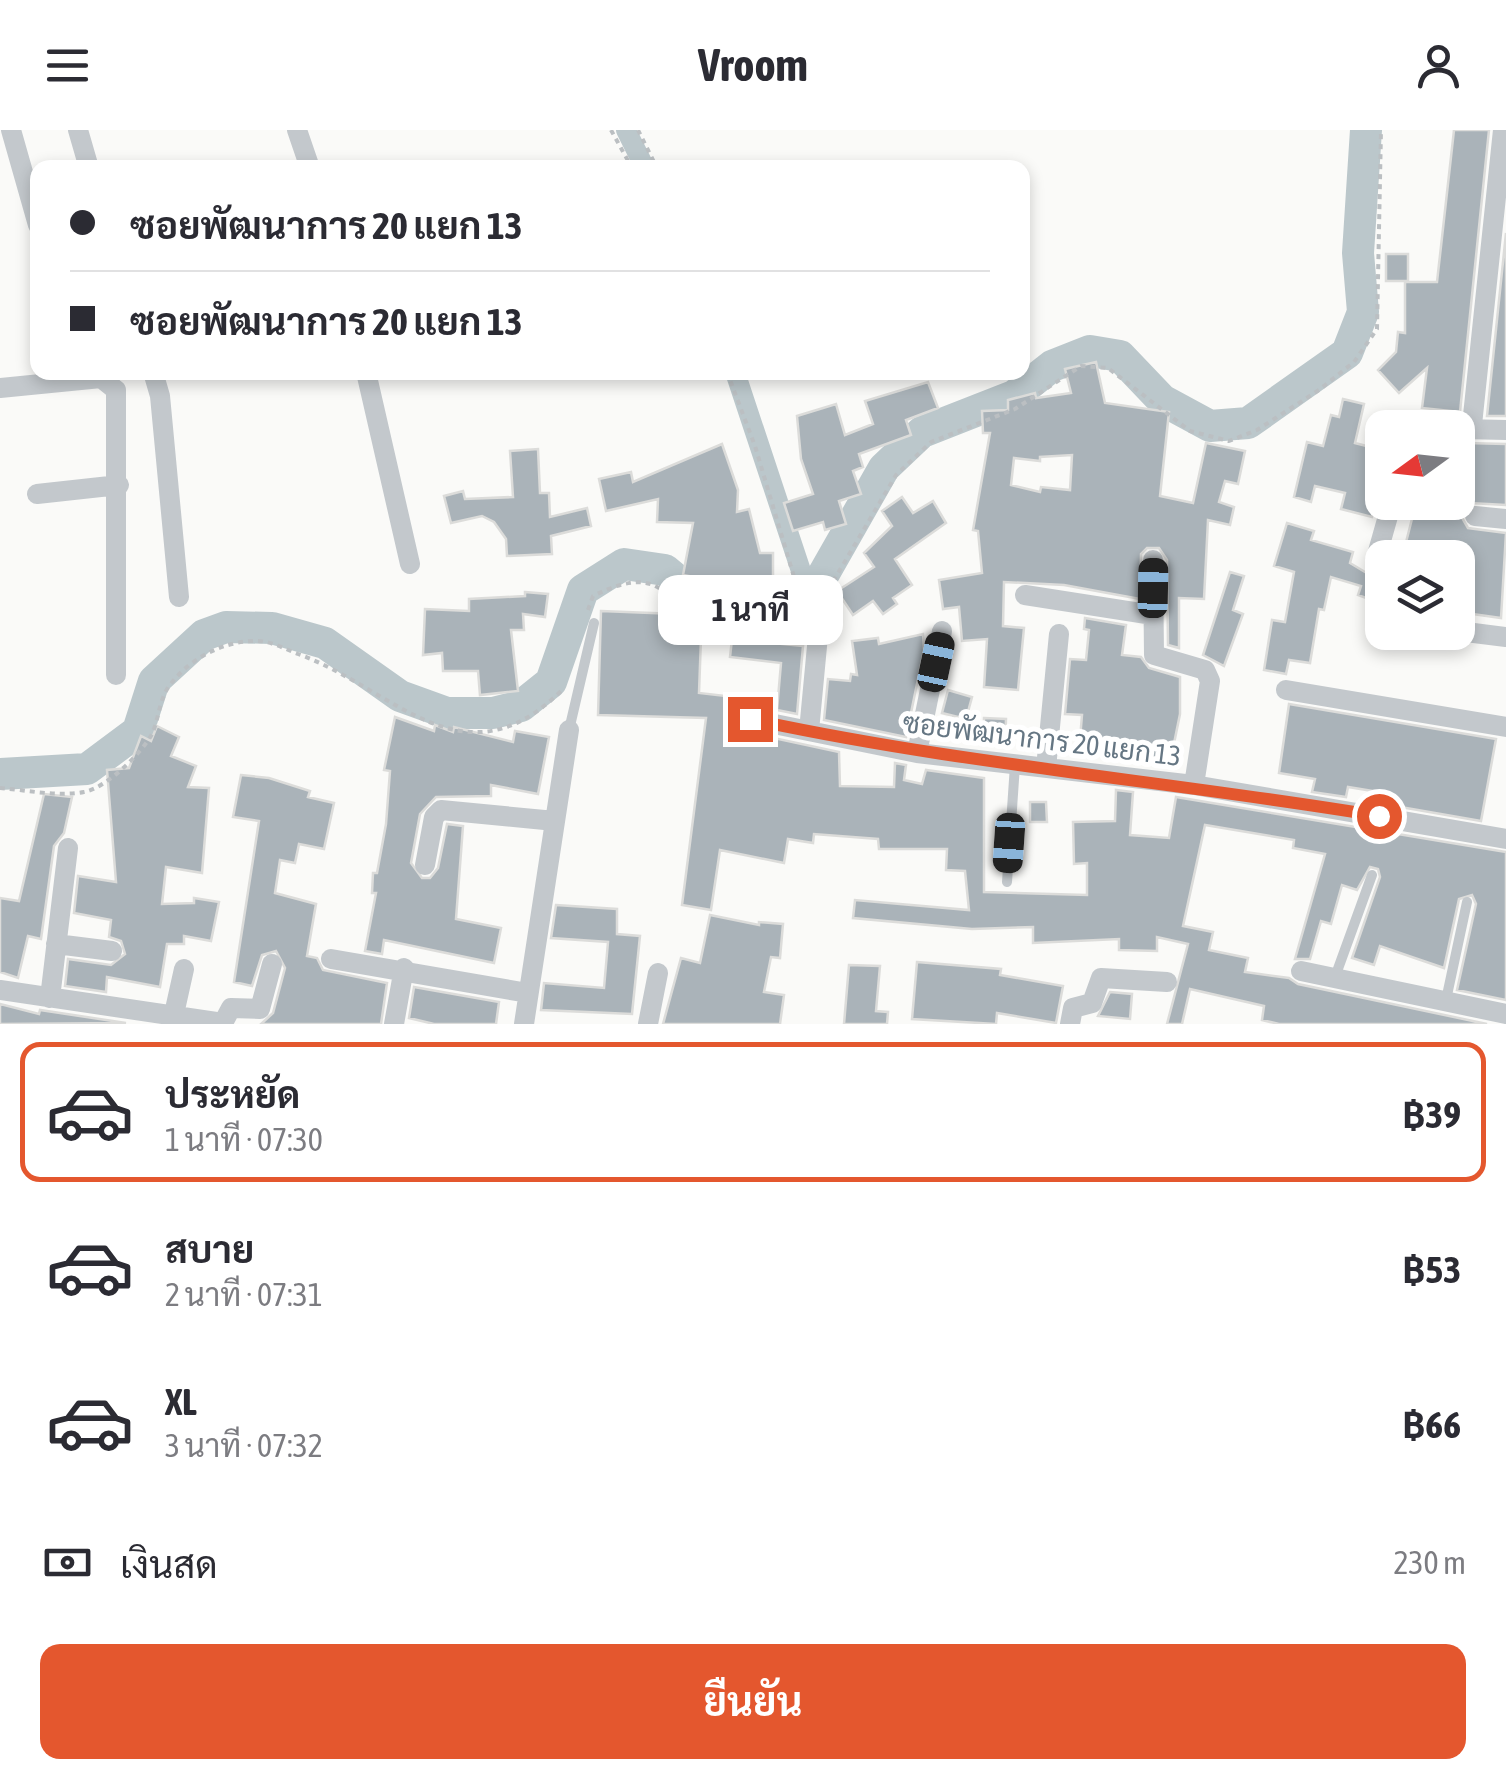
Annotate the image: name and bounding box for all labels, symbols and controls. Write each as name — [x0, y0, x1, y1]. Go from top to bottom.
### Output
icon: menu — [40, 38, 95, 93]
icon: person — [1411, 38, 1466, 93]
text: Vroom — [698, 39, 808, 91]
text: ซอยพัฒนาการ 20 แยก 13 — [130, 204, 522, 247]
text: ซอยพัฒนาการ 20 แยก 13 — [130, 300, 522, 343]
north arrow — [1365, 410, 1475, 520]
map controls — [1365, 410, 1475, 650]
button: layers — [1365, 540, 1475, 650]
car — [1137, 558, 1169, 618]
callout: 1 นาที — [658, 574, 842, 644]
text: 1 นาที — [711, 591, 790, 628]
car — [915, 630, 957, 694]
route end — [728, 697, 773, 742]
street label: ซอยพัฒนาการ 20 แยก 13 — [901, 704, 1183, 772]
route start — [1357, 794, 1402, 839]
car — [992, 812, 1026, 874]
icon: car — [45, 1067, 135, 1157]
text: ประหยัด — [165, 1073, 300, 1116]
text: ฿39 — [1402, 1093, 1461, 1136]
text: 1 นาที · 07:30 — [165, 1121, 323, 1158]
icon: car — [45, 1222, 135, 1312]
text: สบาย — [165, 1228, 254, 1271]
text: ฿53 — [1402, 1248, 1461, 1291]
text: 2 นาที · 07:31 — [165, 1276, 323, 1313]
icon: car — [45, 1377, 135, 1467]
text: XL — [165, 1380, 197, 1423]
text: ฿66 — [1402, 1403, 1461, 1446]
text: 3 นาที · 07:32 — [165, 1427, 323, 1464]
icon: cash — [40, 1535, 95, 1590]
text: เงินสด — [120, 1543, 218, 1586]
text: 230 m — [1393, 1544, 1466, 1581]
button: ยืนยัน — [40, 1644, 1466, 1759]

